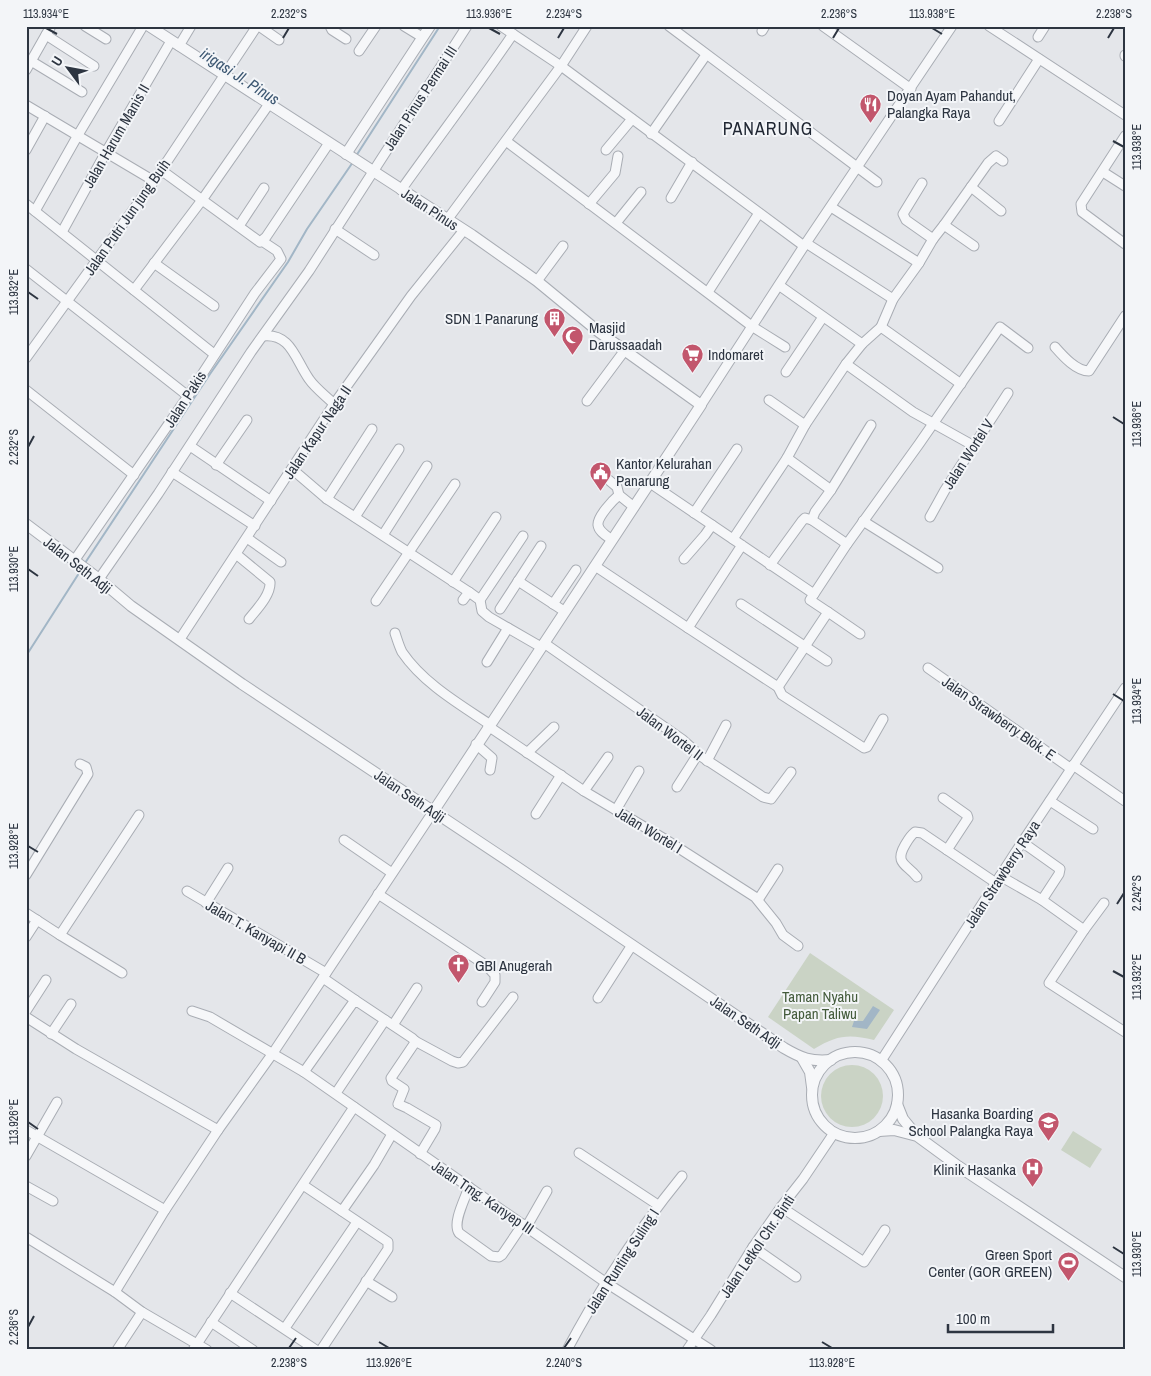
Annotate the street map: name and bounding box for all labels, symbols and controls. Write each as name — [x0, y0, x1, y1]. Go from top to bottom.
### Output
text: 113.934°E — [23, 6, 69, 22]
text: 2.232°S — [271, 6, 307, 22]
text: 113.936°E — [466, 6, 512, 22]
text: 2.234°S — [546, 6, 582, 22]
text: 2.236°S — [821, 6, 857, 22]
text: 113.938°E — [909, 6, 955, 22]
text: 2.238°S — [1096, 6, 1132, 22]
north arrow — [42, 42, 92, 92]
water label: irigasi Jl. Pinus — [196, 42, 284, 110]
street label: Jalan Pinus Permai III — [378, 42, 462, 154]
text: U — [47, 53, 67, 69]
street label: Jalan Harum Manis II — [78, 80, 154, 192]
place label: Doyan Ayam Pahandut, Palangka Raya — [887, 85, 1016, 123]
restaurant icon: Doyan Ayam Pahandut, Palangka Raya — [859, 92, 883, 123]
district label: PANARUNG — [723, 116, 813, 141]
text: 113.938°E — [1129, 124, 1145, 170]
street label: Jalan Putri Jun jung Buih — [79, 155, 175, 279]
street label: Jalan Pinus — [397, 183, 463, 235]
text: 113.932°E — [6, 269, 22, 315]
building icon: SDN 1 Panarung — [542, 306, 566, 337]
place label: SDN 1 Panarung — [445, 308, 538, 329]
place label: Masjid Darussaadah — [589, 317, 662, 355]
mosque icon: Masjid Darussaadah — [561, 324, 585, 355]
supermarket icon: Indomaret — [680, 342, 704, 373]
place label: Indomaret — [708, 344, 764, 365]
street label: Jalan Pakis — [159, 367, 211, 431]
street label: Jalan Kapur Naga II — [278, 381, 356, 483]
text: 113.936°E — [1129, 401, 1145, 447]
street label: Jalan Wortel V — [937, 414, 999, 493]
text: 2.232°S — [6, 429, 22, 465]
place label: Kantor Kelurahan Panarung — [616, 453, 712, 491]
public building icon: Kantor Kelurahan Panarung — [588, 460, 612, 491]
street label: Jalan Seth Adji — [39, 531, 117, 599]
text: 113.930°E — [6, 546, 22, 592]
street label: Jalan Strawberry Blok. E — [938, 671, 1060, 765]
text: 113.934°E — [1129, 678, 1145, 724]
street label: Jalan Wortel II — [632, 701, 708, 765]
street label: Jalan Seth Adji — [370, 764, 450, 828]
street label: Jalan Wortel I — [611, 802, 687, 858]
street label: Jalan Strawberry Raya — [959, 816, 1045, 932]
text: 113.928°E — [6, 823, 22, 869]
text: 2.242°S — [1129, 875, 1145, 911]
street label: Jalan T. Kanyapi II B — [202, 895, 310, 969]
church icon: GBI Anugerah — [447, 953, 471, 984]
text: 113.932°E — [1129, 954, 1145, 1000]
place label: GBI Anugerah — [475, 955, 552, 976]
park label: Taman Nyahu Papan Taliwu — [782, 986, 858, 1024]
street label: Jalan Seth Adji — [706, 990, 786, 1054]
text: 113.926°E — [6, 1099, 22, 1145]
place label: Hasanka Boarding School Palangka Raya — [909, 1103, 1033, 1141]
school or university icon: Hasanka Boarding School Palangka Raya — [1037, 1110, 1061, 1141]
street label: Jalan Tmg. Kanyep III — [428, 1155, 538, 1239]
hospital icon: Klinik Hasanka — [1020, 1157, 1044, 1188]
place label: Klinik Hasanka — [933, 1159, 1016, 1180]
street label: Jalan Letkol Chr. Binti — [715, 1190, 799, 1302]
street label: Jalan Runting Suling I — [580, 1205, 664, 1317]
text: 113.930°E — [1129, 1231, 1145, 1277]
place label: Green Sport Center (GOR GREEN) — [928, 1244, 1053, 1282]
sports icon: Green Sport Center (GOR GREEN) — [1056, 1251, 1080, 1282]
scale bar — [948, 1301, 1054, 1333]
text: 100 m — [956, 1308, 990, 1329]
text: 2.236°S — [6, 1309, 22, 1345]
text: 2.238°S — [271, 1355, 307, 1371]
text: 113.926°E — [366, 1355, 412, 1371]
text: 2.240°S — [546, 1355, 582, 1371]
text: 113.928°E — [809, 1355, 855, 1371]

